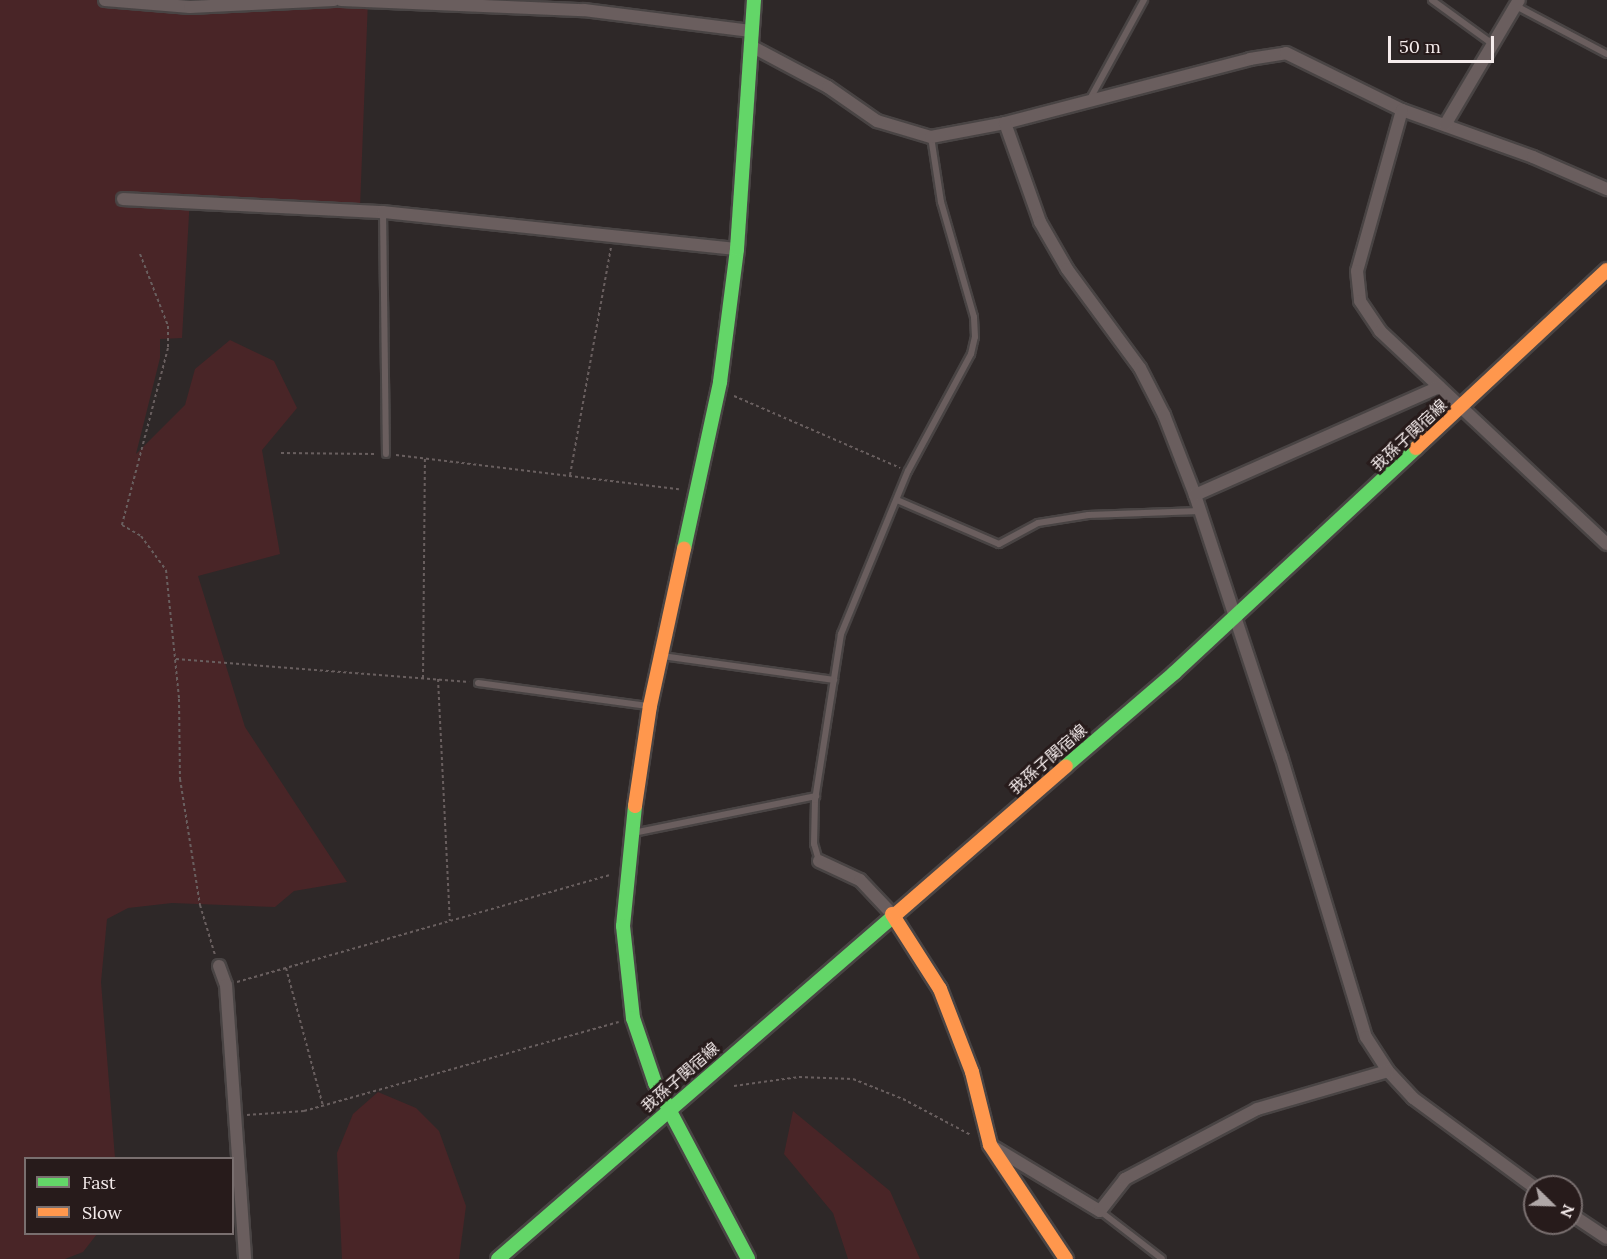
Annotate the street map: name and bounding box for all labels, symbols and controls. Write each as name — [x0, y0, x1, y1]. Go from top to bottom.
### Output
scale bar — [1391, 24, 1498, 62]
text: 50 m — [1399, 35, 1441, 58]
street label: 我孫子関宿線 — [1367, 395, 1451, 475]
street label: 我孫子関宿線 — [1005, 720, 1091, 798]
street label: 我孫子関宿線 — [637, 1038, 723, 1116]
legend — [24, 1157, 234, 1235]
text: Fast — [82, 1171, 116, 1194]
north arrow — [1523, 1175, 1583, 1235]
text: Slow — [82, 1201, 122, 1224]
text: N — [1556, 1202, 1579, 1221]

